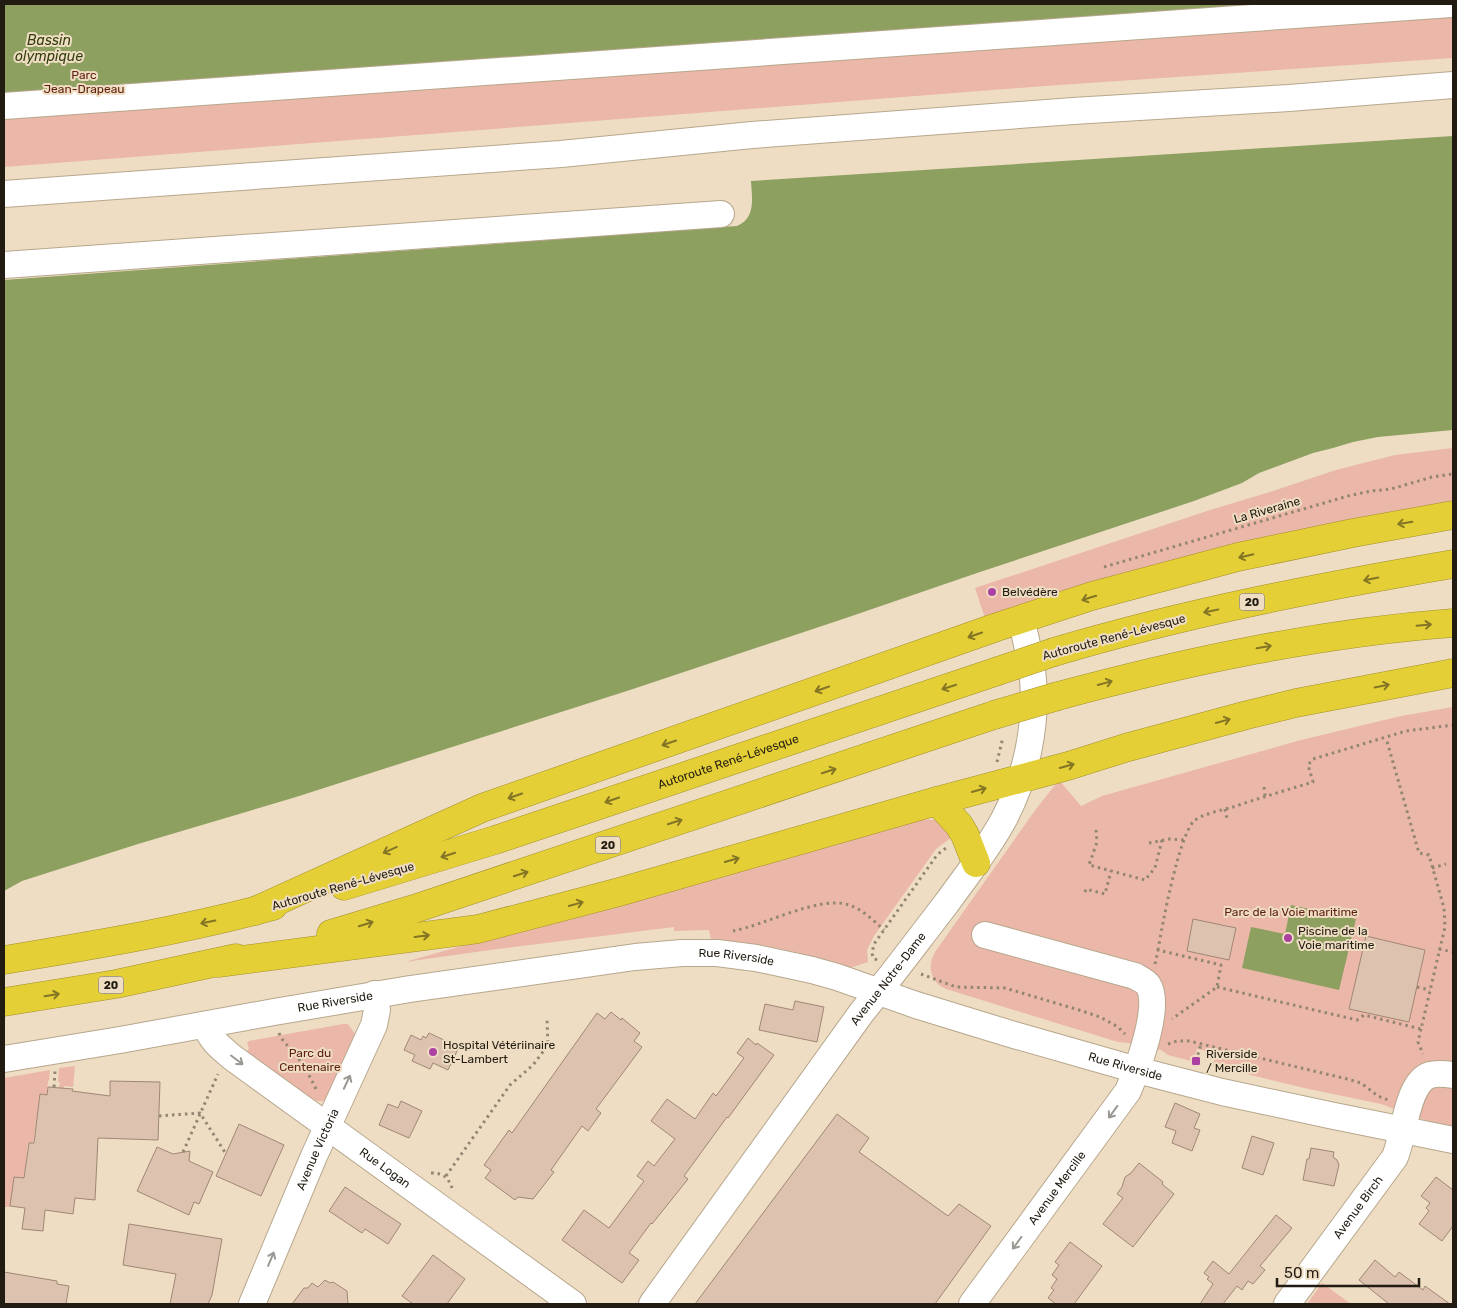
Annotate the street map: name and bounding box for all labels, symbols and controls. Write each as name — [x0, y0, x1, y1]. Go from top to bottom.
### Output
water label: Bassin olympique — [15, 32, 83, 65]
park label: Parc Jean-Drapeau — [43, 68, 125, 96]
street label: La Riveraine — [1232, 494, 1302, 526]
one-way arrow — [1398, 519, 1414, 529]
one-way arrow — [1238, 551, 1254, 561]
one-way arrow — [1363, 574, 1379, 584]
place label: Belvédère — [1002, 585, 1058, 599]
marker: Belvédère — [986, 586, 998, 598]
one-way arrow — [1081, 593, 1097, 603]
road number: 20 — [1240, 594, 1264, 610]
one-way arrow — [1204, 606, 1220, 616]
street label: Autoroute René-Lévesque — [1041, 611, 1187, 663]
one-way arrow — [1416, 621, 1432, 630]
one-way arrow — [968, 631, 984, 640]
one-way arrow — [1255, 642, 1271, 652]
one-way arrow — [1097, 678, 1113, 688]
one-way arrow — [1374, 681, 1390, 690]
one-way arrow — [942, 683, 957, 692]
one-way arrow — [815, 685, 830, 694]
one-way arrow — [1215, 716, 1231, 725]
street label: Autoroute René-Lévesque — [656, 731, 801, 792]
one-way arrow — [661, 739, 677, 748]
one-way arrow — [1059, 760, 1075, 770]
one-way arrow — [821, 765, 837, 775]
one-way arrow — [970, 784, 986, 794]
one-way arrow — [508, 792, 524, 802]
one-way arrow — [605, 795, 621, 805]
one-way arrow — [667, 817, 682, 826]
road number: 20 — [596, 836, 620, 854]
one-way arrow — [383, 845, 398, 855]
one-way arrow — [441, 850, 457, 860]
one-way arrow — [724, 854, 740, 864]
street label: Autoroute René-Lévesque — [270, 859, 416, 913]
one-way arrow — [513, 868, 529, 878]
one-way arrow — [567, 898, 583, 908]
park label: Parc de la Voie maritime — [1224, 905, 1358, 919]
one-way arrow — [200, 918, 216, 927]
one-way arrow — [358, 919, 374, 929]
place label: Piscine de la Voie maritime — [1298, 924, 1375, 952]
street label: Avenue Notre-Dame — [848, 929, 929, 1028]
one-way arrow — [414, 931, 430, 941]
marker: Piscine de la Voie maritime — [1282, 932, 1294, 944]
street label: Rue Riverside — [698, 946, 776, 969]
road number: 20 — [98, 976, 124, 994]
street label: Rue Riverside — [296, 988, 374, 1015]
one-way arrow — [44, 989, 60, 999]
place label: Hospital Vétériinaire St-Lambert — [443, 1038, 555, 1066]
park label: Parc du Centenaire — [279, 1046, 341, 1074]
marker: Hospital Vétériinaire St-Lambert — [427, 1046, 439, 1058]
place label: Riverside / Mercille — [1206, 1047, 1258, 1075]
street label: Rue Riverside — [1087, 1050, 1164, 1083]
one-way arrow — [230, 1055, 243, 1066]
marker: Riverside / Mercille — [1190, 1055, 1202, 1067]
one-way arrow — [343, 1075, 353, 1090]
one-way arrow — [1108, 1105, 1118, 1119]
street label: Avenue Victoria — [294, 1106, 342, 1192]
street label: Rue Logan — [357, 1145, 413, 1191]
street label: Avenue Mercille — [1025, 1148, 1089, 1227]
street label: Avenue Birch — [1330, 1173, 1386, 1241]
one-way arrow — [1012, 1236, 1022, 1250]
one-way arrow — [266, 1252, 276, 1267]
scale bar — [1277, 1256, 1420, 1288]
text: 50 m — [1284, 1264, 1319, 1282]

